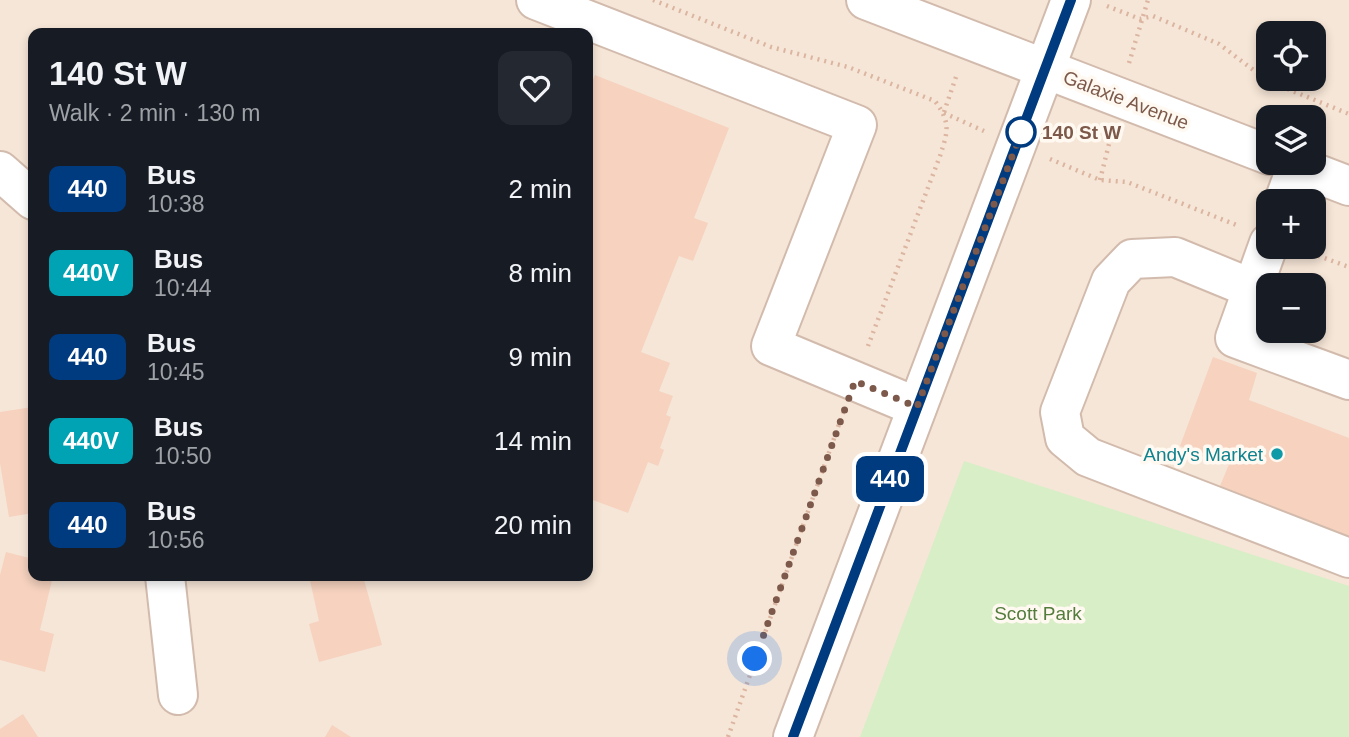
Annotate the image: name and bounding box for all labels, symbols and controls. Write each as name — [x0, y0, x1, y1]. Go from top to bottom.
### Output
map controls — [1256, 21, 1326, 343]
button: locate — [1256, 21, 1326, 91]
button: heart — [498, 51, 572, 125]
text: 140 St W — [49, 55, 187, 92]
street label: Galaxie Avenue — [1060, 66, 1192, 134]
text: Walk · 2 min · 130 m — [49, 100, 260, 126]
button: layers — [1256, 105, 1326, 175]
marker: 140 St W — [1006, 117, 1036, 147]
place label: 140 St W — [1042, 122, 1121, 143]
text: Bus — [147, 160, 196, 190]
text: 2 min — [508, 174, 572, 204]
text: 440 — [67, 175, 108, 202]
button: + — [1256, 189, 1326, 259]
text: 10:38 — [147, 191, 205, 217]
text: Bus — [154, 244, 203, 274]
text: 8 min — [508, 258, 572, 288]
text: 440V — [63, 259, 119, 286]
button: − — [1256, 273, 1326, 343]
text: 10:44 — [154, 275, 212, 301]
text: Bus — [147, 328, 196, 358]
text: 9 min — [508, 342, 572, 372]
text: 440 — [67, 343, 108, 370]
text: 10:45 — [147, 359, 205, 385]
text: Bus — [154, 412, 203, 442]
text: 14 min — [494, 426, 572, 456]
text: 440V — [63, 427, 119, 454]
text: 10:50 — [154, 443, 212, 469]
place label: Andy's Market — [1143, 444, 1264, 465]
marker: Andy's Market — [1269, 446, 1285, 462]
line badge: 440 — [850, 456, 930, 502]
text: 440 — [870, 465, 910, 492]
text: Bus — [147, 496, 196, 526]
text: 20 min — [494, 510, 572, 540]
text: 440 — [67, 511, 108, 538]
text: 10:56 — [147, 527, 205, 553]
park label: Scott Park — [994, 603, 1082, 624]
your location — [737, 641, 772, 676]

